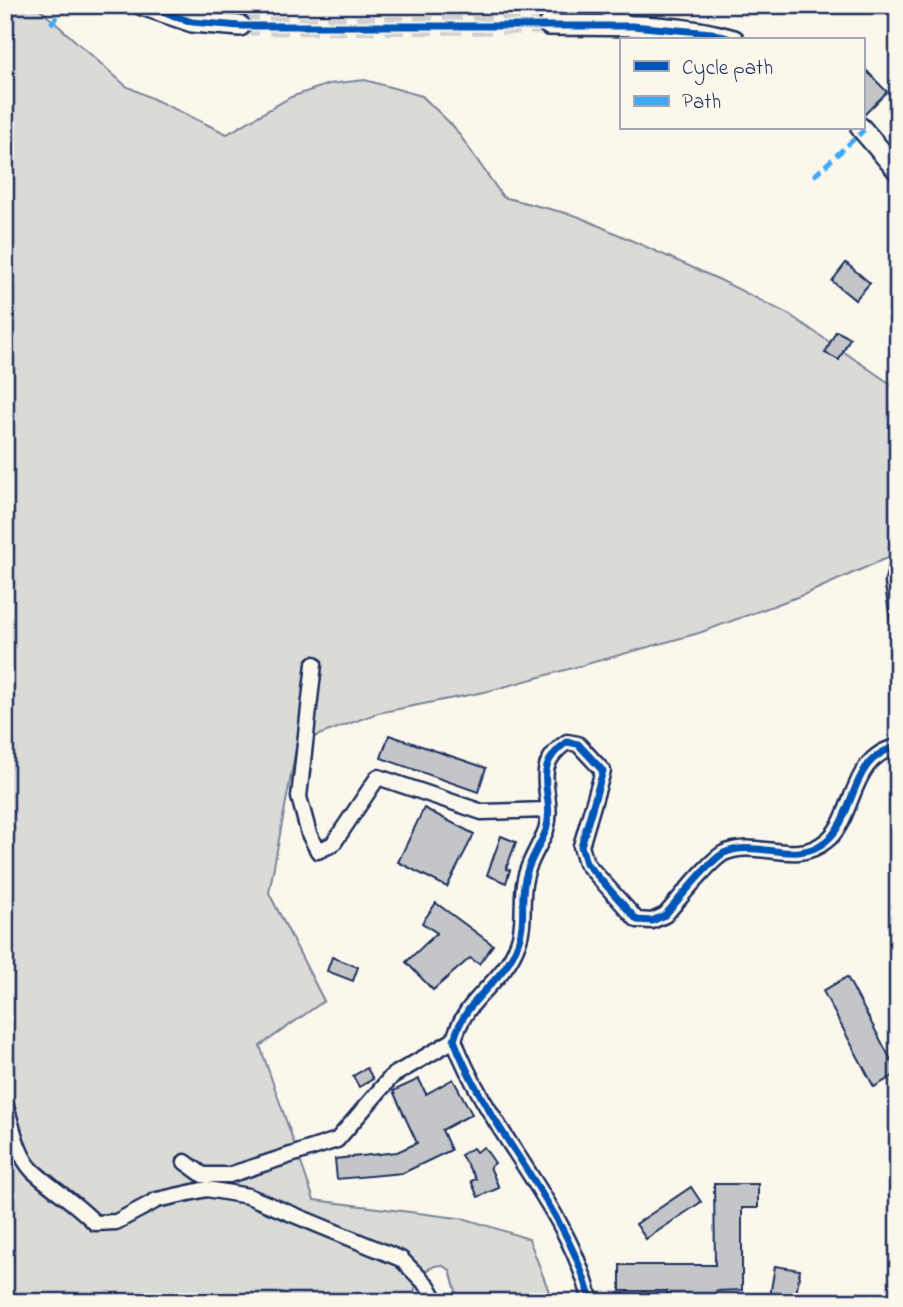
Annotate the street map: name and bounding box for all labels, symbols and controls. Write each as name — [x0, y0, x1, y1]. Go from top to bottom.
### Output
legend — [620, 38, 864, 130]
text: Cycle path — [682, 54, 773, 86]
text: Path — [682, 88, 721, 118]

